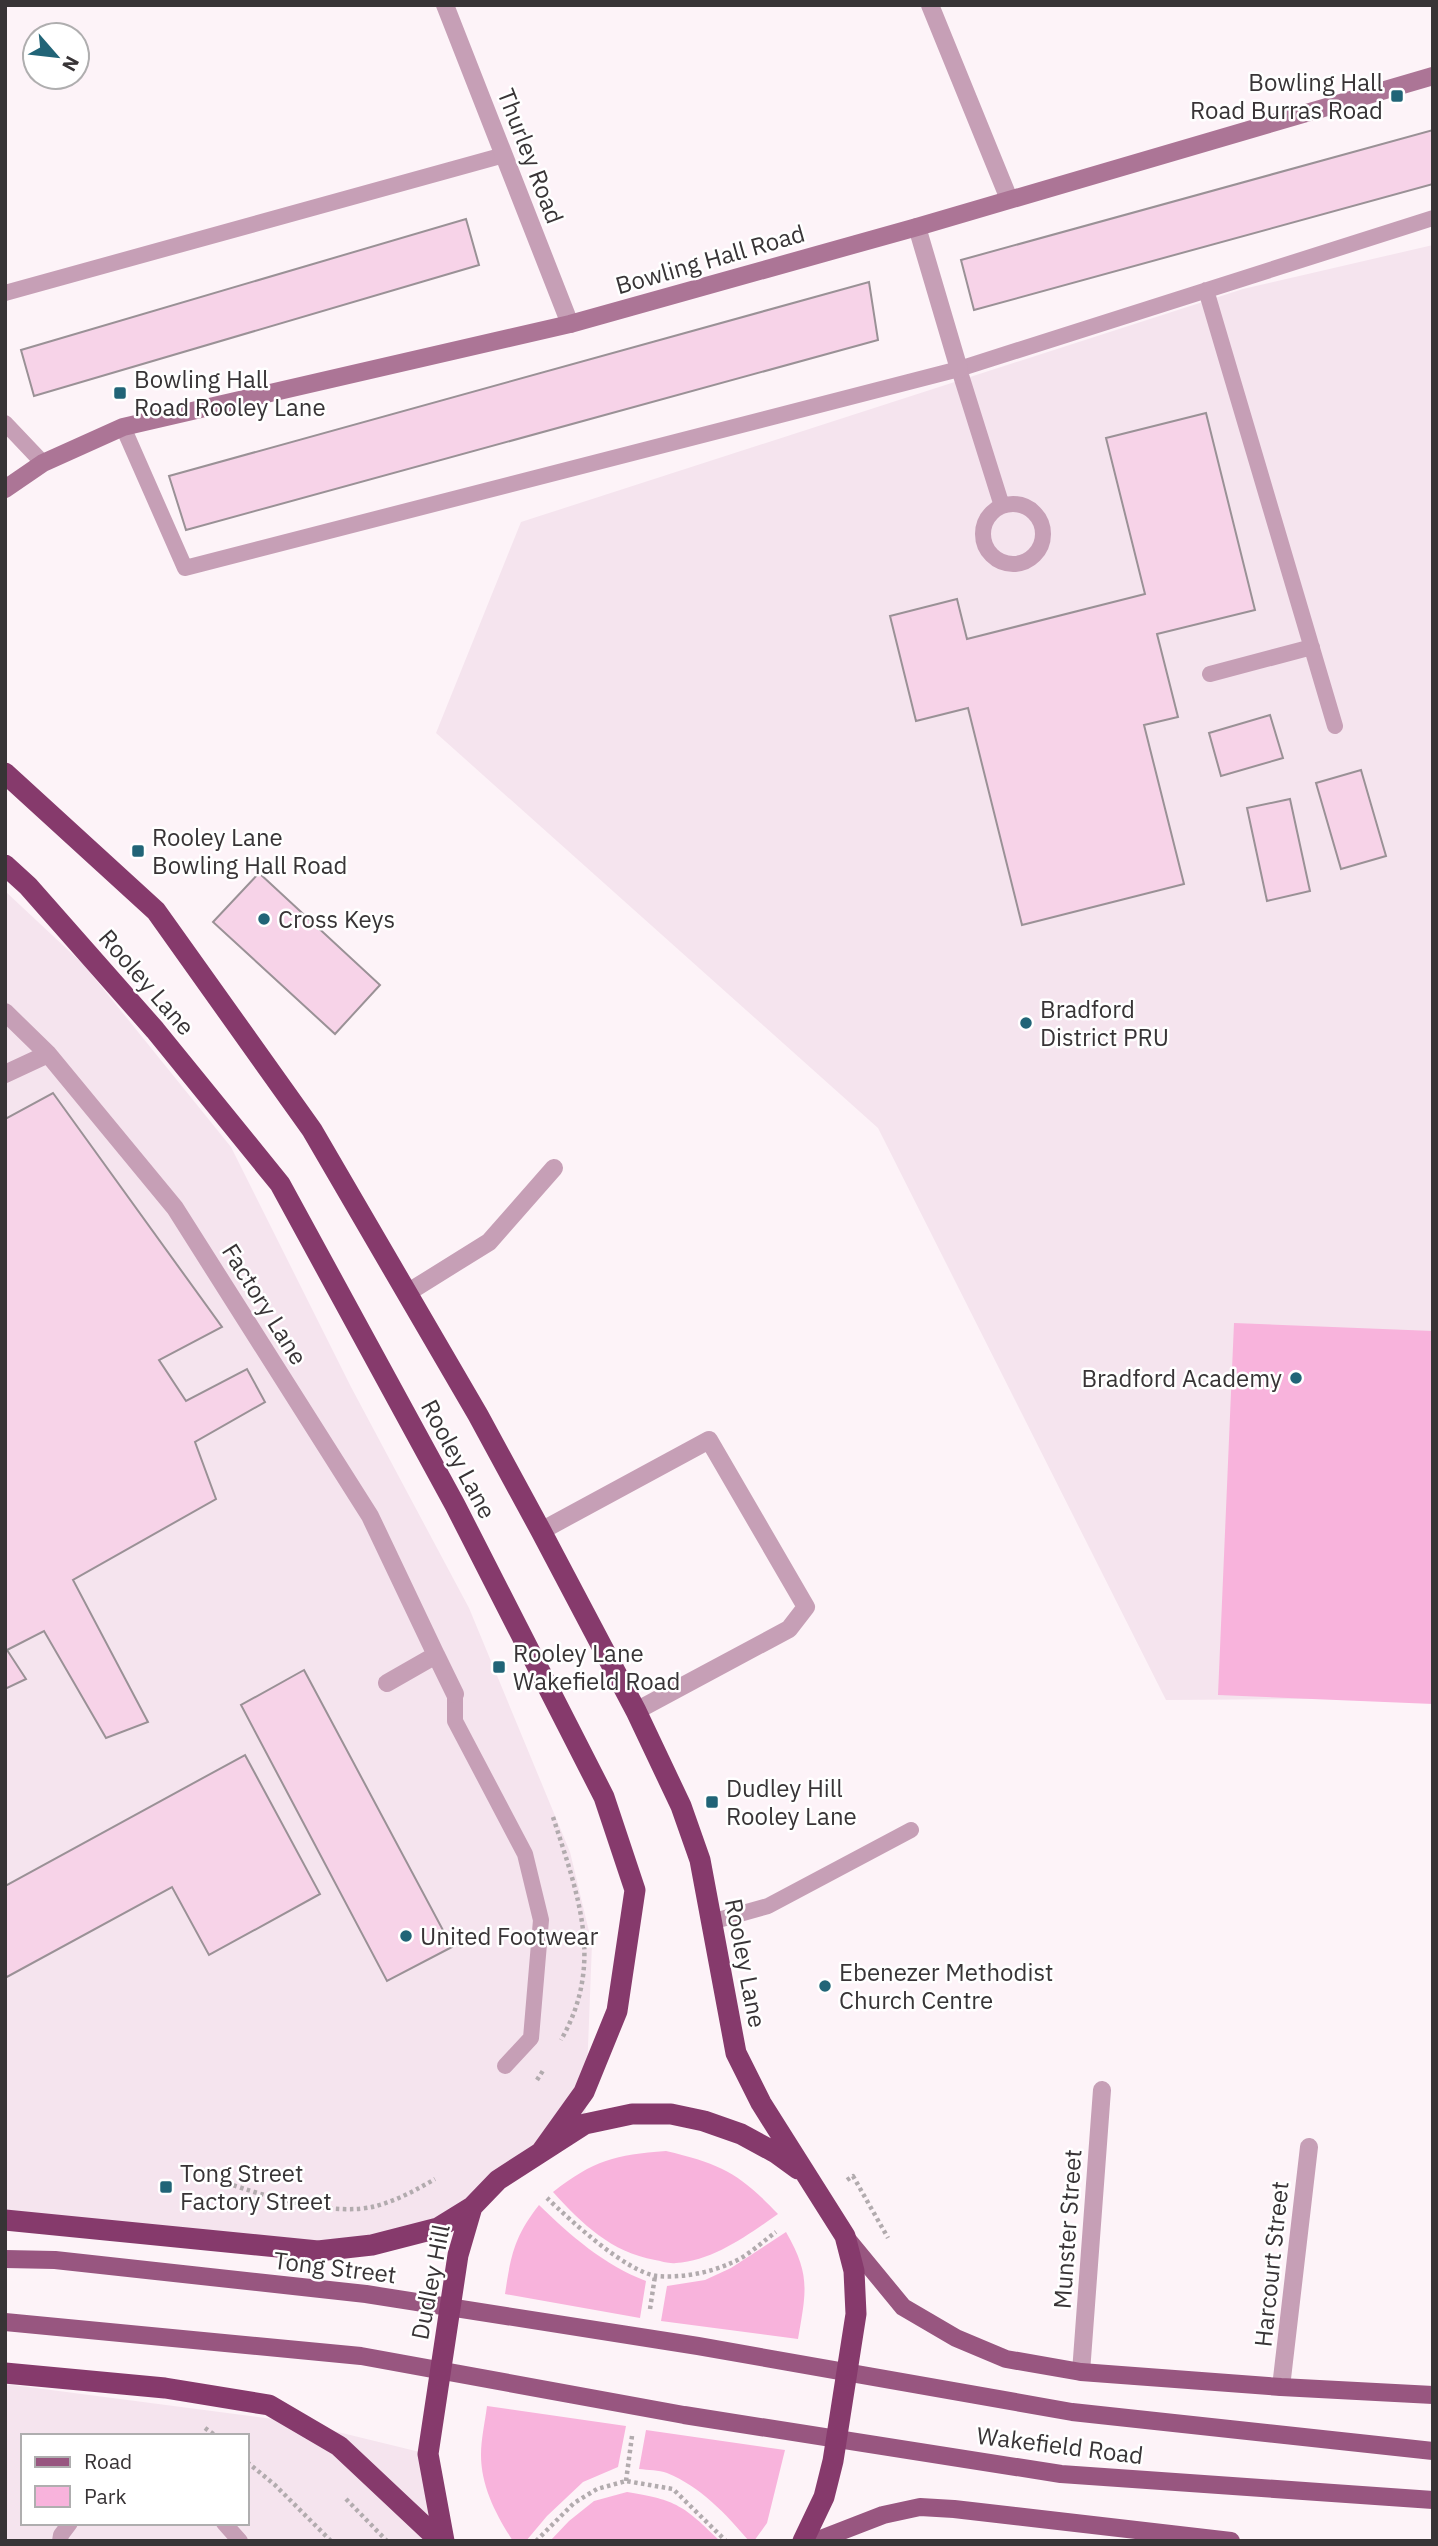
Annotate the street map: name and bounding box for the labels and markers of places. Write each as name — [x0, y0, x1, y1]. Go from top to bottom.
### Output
place label: Bowling Hall Road Burras Road — [1190, 66, 1383, 126]
marker: Bowling Hall Road Burras Road — [1389, 88, 1405, 104]
place label: Bowling Hall Road Rooley Lane — [134, 363, 326, 423]
marker: Bowling Hall Road Rooley Lane — [112, 385, 128, 401]
place label: Rooley Lane Bowling Hall Road — [152, 821, 347, 881]
marker: Rooley Lane Bowling Hall Road — [130, 843, 146, 859]
place label: Cross Keys — [278, 903, 395, 935]
marker: Cross Keys — [256, 911, 272, 927]
place label: Bradford District PRU — [1040, 993, 1169, 1053]
marker: Bradford District PRU — [1018, 1015, 1034, 1031]
place label: Bradford Academy — [1081, 1362, 1282, 1394]
marker: Bradford Academy — [1288, 1370, 1304, 1386]
place label: Rooley Lane Wakefield Road — [513, 1637, 680, 1697]
marker: Rooley Lane Wakefield Road — [491, 1659, 507, 1675]
place label: Dudley Hill Rooley Lane — [726, 1772, 857, 1832]
marker: Dudley Hill Rooley Lane — [704, 1794, 720, 1810]
place label: United Footwear — [420, 1920, 598, 1952]
marker: United Footwear — [398, 1928, 414, 1944]
place label: Ebenezer Methodist Church Centre — [839, 1956, 1053, 2016]
marker: Ebenezer Methodist Church Centre — [817, 1978, 833, 1994]
place label: Tong Street Factory Street — [180, 2157, 332, 2217]
marker: Tong Street Factory Street — [158, 2179, 174, 2195]

